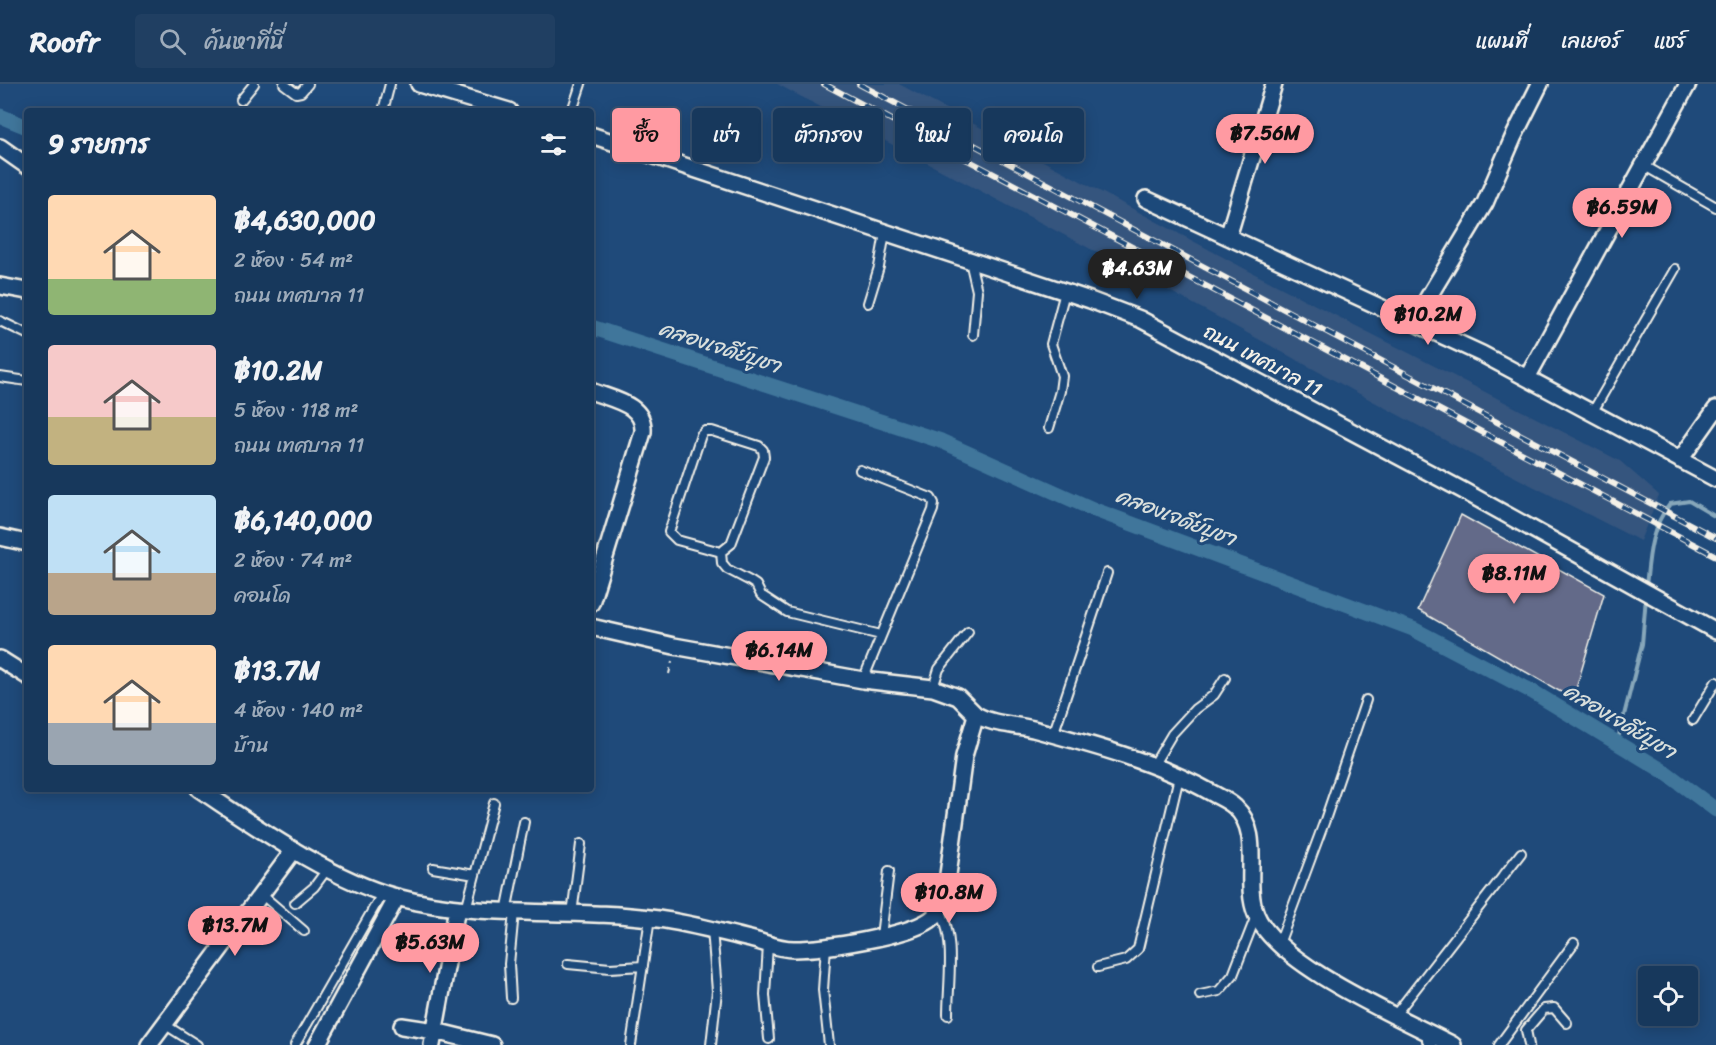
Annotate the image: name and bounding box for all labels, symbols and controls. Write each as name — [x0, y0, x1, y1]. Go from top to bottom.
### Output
search box — [135, 14, 555, 68]
text: Roofr — [30, 17, 99, 66]
text: ค้นหาที่นี่ — [204, 22, 284, 61]
text: แผนที่ — [1476, 22, 1528, 60]
text: เลเยอร์ — [1561, 22, 1621, 60]
text: แชร์ — [1654, 22, 1686, 60]
icon: search — [156, 25, 189, 58]
chip: ซื้อ — [612, 108, 680, 162]
chip: เช่า — [692, 108, 761, 162]
chip: ตัวกรอง — [773, 108, 883, 162]
chip: ใหม่ — [895, 108, 971, 162]
chip: คอนโด — [983, 108, 1084, 162]
pin: ฿7.56M — [1216, 114, 1314, 165]
text: ฿7.56M — [1230, 116, 1300, 151]
text: 9 รายการ — [48, 121, 149, 167]
icon: filters — [537, 128, 570, 161]
pin: ฿6.59M — [1573, 188, 1671, 239]
text: ฿6.59M — [1586, 190, 1658, 225]
text: ฿4,630,000 — [234, 197, 376, 243]
icon: home — [96, 219, 168, 291]
text: 2 ห้อง · 54 m² — [234, 243, 353, 278]
pin: ฿4.63M — [1088, 249, 1186, 300]
text: ฿4.63M — [1102, 251, 1172, 286]
text: ถนน เทศบาล 11 — [234, 278, 364, 313]
pin: ฿10.2M — [1379, 295, 1477, 346]
text: ฿10.2M — [1394, 297, 1462, 332]
water label: คลองเจดีย์บูชา — [654, 309, 788, 385]
street label: ถนน เทศบาล 11 — [1197, 314, 1329, 406]
text: ฿10.2M — [234, 347, 322, 393]
icon: home — [96, 369, 168, 441]
text: 5 ห้อง · 118 m² — [234, 393, 358, 428]
text: ถนน เทศบาล 11 — [234, 428, 364, 463]
water label: คลองเจดีย์บูชา — [1110, 477, 1244, 558]
text: ฿6,140,000 — [234, 497, 373, 543]
icon: home — [96, 519, 168, 591]
text: 2 ห้อง · 74 m² — [234, 543, 352, 578]
pin: ฿8.11M — [1465, 554, 1563, 605]
text: ฿8.11M — [1482, 556, 1546, 591]
text: คอนโด — [234, 578, 291, 613]
pin: ฿6.14M — [730, 631, 828, 682]
text: ฿6.14M — [745, 633, 813, 668]
text: ฿13.7M — [234, 647, 320, 693]
icon: home — [96, 669, 168, 741]
water label: คลองเจดีย์บูชา — [1556, 672, 1686, 771]
text: 4 ห้อง · 140 m² — [234, 693, 363, 728]
text: บ้าน — [234, 728, 269, 763]
pin: ฿10.8M — [900, 873, 998, 924]
text: ฿10.8M — [915, 875, 983, 910]
pin: ฿13.7M — [186, 906, 284, 957]
text: ฿13.7M — [202, 908, 268, 943]
pin: ฿5.63M — [381, 923, 479, 974]
text: ฿5.63M — [395, 925, 465, 960]
map controls — [1638, 966, 1698, 1026]
button: locate — [1638, 966, 1698, 1026]

